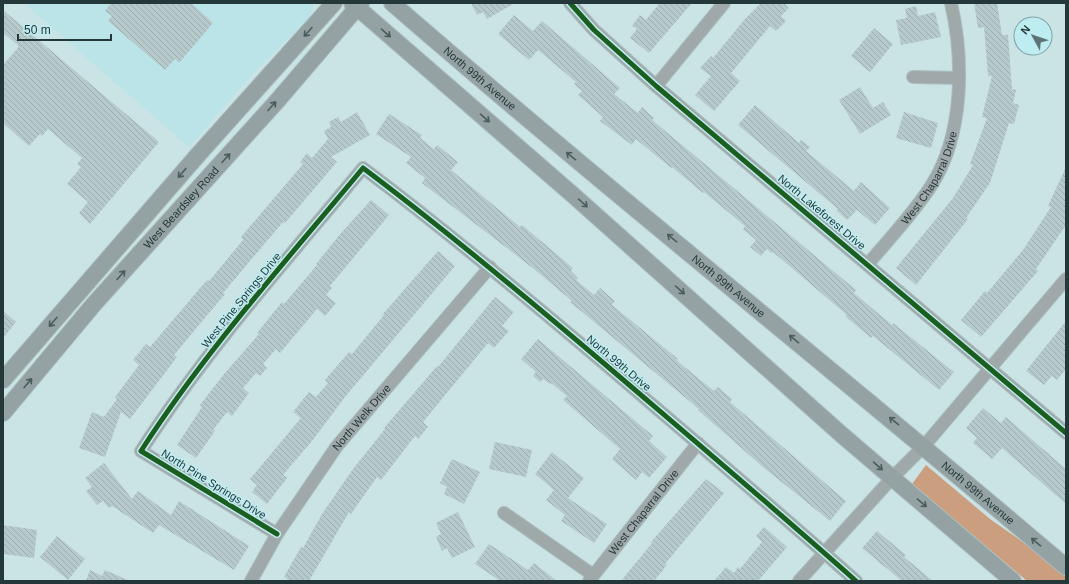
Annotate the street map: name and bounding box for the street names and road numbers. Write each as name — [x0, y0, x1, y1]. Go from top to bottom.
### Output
street label: North 99th Avenue — [441, 44, 519, 113]
street label: West Chaparral Drive — [899, 130, 959, 227]
street label: West Beardsley Road — [141, 164, 221, 251]
street label: North Lakeforest Drive — [776, 172, 868, 252]
street label: West Pine Springs Drive — [199, 250, 283, 350]
street label: North 99th Avenue — [690, 253, 768, 320]
street label: North 99th Drive — [584, 333, 654, 393]
street label: North Welk Drive — [330, 382, 393, 453]
street label: North Pine Springs Drive — [159, 447, 269, 521]
street label: North 99th Avenue — [939, 459, 1017, 527]
street label: West Chaparral Drive — [606, 467, 681, 557]

